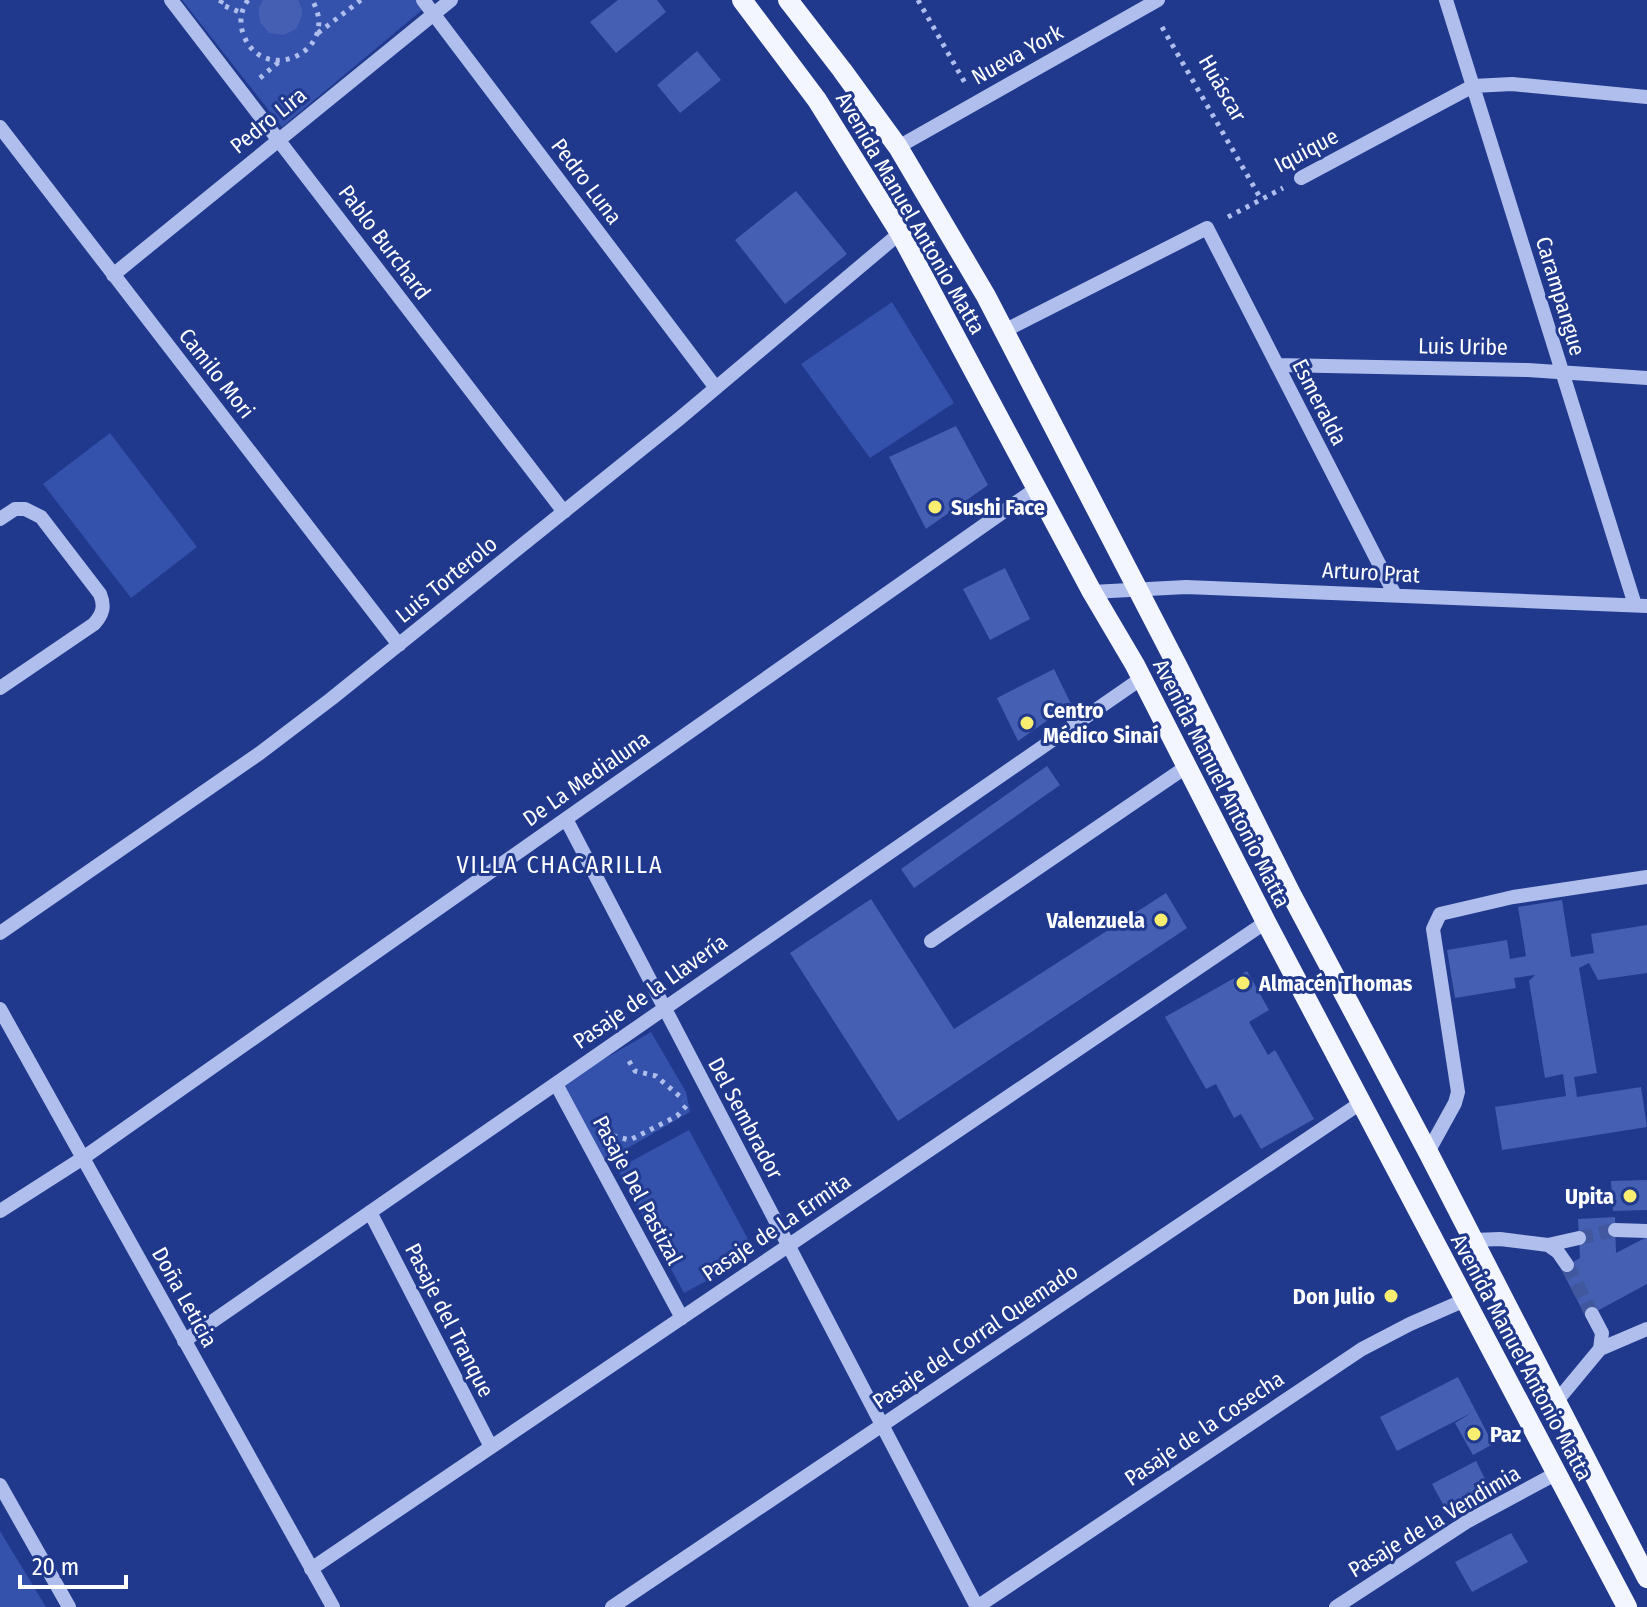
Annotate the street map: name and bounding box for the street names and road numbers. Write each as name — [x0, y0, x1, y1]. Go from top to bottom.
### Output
street label: Nueva York — [967, 18, 1068, 91]
street label: Huáscar — [1193, 50, 1253, 127]
street label: Pedro Lira — [225, 81, 312, 159]
street label: Avenida Manuel Antonio Matta — [830, 87, 991, 339]
street label: Iquique — [1270, 122, 1343, 179]
street label: Pedro Luna — [546, 133, 628, 230]
street label: Pablo Burchard — [333, 180, 436, 305]
street label: Carampangue — [1530, 233, 1591, 359]
street label: Camilo Mori — [173, 323, 260, 424]
street label: Luis Uribe — [1418, 332, 1508, 361]
street label: Esmeralda — [1286, 355, 1353, 450]
street label: Luis Torterolo — [390, 530, 503, 629]
street label: Arturo Prat — [1321, 556, 1421, 589]
street label: Avenida Manuel Antonio Matta — [1147, 654, 1296, 912]
street label: De La Medialuna — [518, 725, 655, 832]
street label: Pasaje de la Llavería — [568, 928, 733, 1055]
street label: Del Sembrador — [702, 1053, 789, 1184]
street label: Pasaje Del Pastizal — [587, 1111, 688, 1270]
street label: Pasaje de La Ermita — [697, 1168, 856, 1287]
street label: Avenida Manuel Antonio Matta — [1445, 1229, 1598, 1485]
street label: Pasaje del Tranque — [399, 1239, 500, 1402]
street label: Doña Leticia — [146, 1242, 223, 1352]
street label: Pasaje del Corral Quemado — [868, 1258, 1083, 1415]
street label: Pasaje de la Cosecha — [1120, 1365, 1289, 1492]
street label: Pasaje de la Vendimia — [1343, 1459, 1525, 1583]

